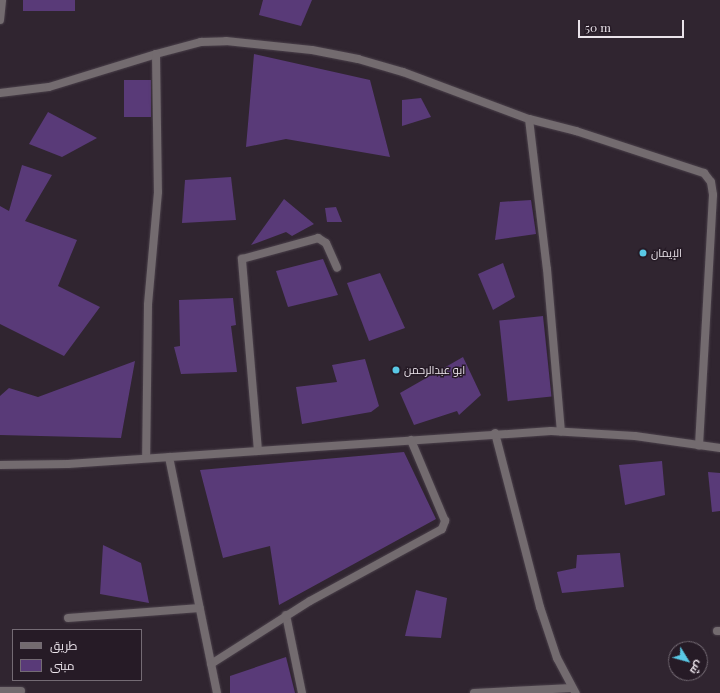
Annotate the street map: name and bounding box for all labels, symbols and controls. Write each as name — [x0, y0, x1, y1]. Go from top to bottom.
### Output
scale bar — [580, 12, 686, 38]
text: 50 m — [585, 19, 611, 35]
place label: الإيمان — [651, 246, 682, 260]
marker: الإيمان — [638, 248, 648, 258]
place label: ابو عبدالرحمن — [404, 363, 465, 377]
marker: ابو عبدالرحمن — [391, 365, 401, 375]
legend — [12, 629, 142, 681]
text: طريق — [50, 637, 77, 653]
north arrow — [668, 641, 708, 681]
text: مبنى — [50, 657, 75, 673]
text: ش — [687, 658, 707, 678]

